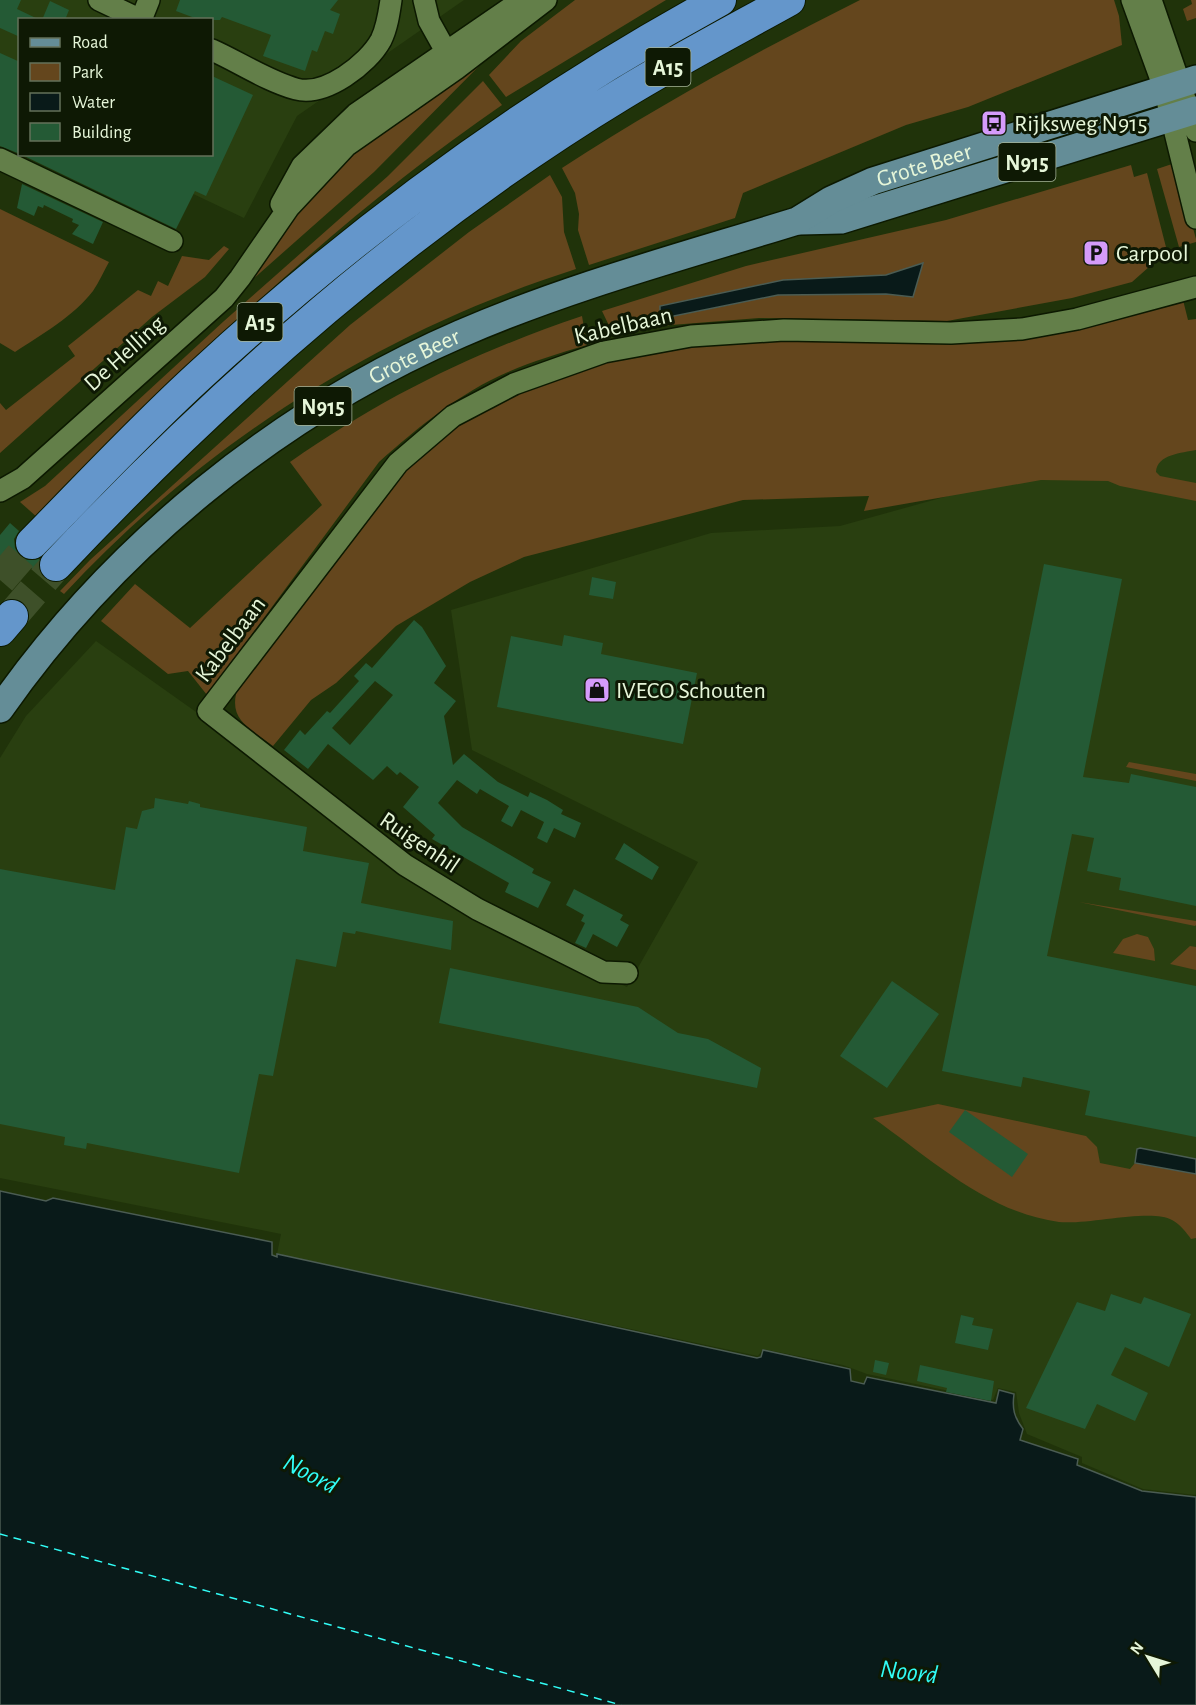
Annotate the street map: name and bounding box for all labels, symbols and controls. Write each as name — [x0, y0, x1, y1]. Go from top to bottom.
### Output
legend — [18, 18, 213, 156]
text: Road — [72, 34, 108, 52]
road number: A15 — [646, 48, 690, 86]
text: Park — [72, 64, 104, 82]
text: Water — [72, 94, 115, 112]
bus stop icon: Rijksweg N915 — [979, 108, 1009, 138]
place label: Rijksweg N915 — [1014, 112, 1148, 136]
text: Building — [72, 124, 132, 142]
street label: Grote Beer — [874, 140, 975, 192]
road number: N915 — [998, 143, 1056, 181]
parking icon: Carpool — [1081, 238, 1111, 268]
place label: Carpool — [1116, 242, 1189, 266]
road number: A15 — [238, 303, 282, 341]
street label: Kabelbaan — [572, 303, 675, 349]
street label: De Helling — [80, 311, 170, 396]
street label: Grote Beer — [365, 324, 464, 390]
road number: N915 — [294, 387, 352, 425]
street label: Kabelbaan — [191, 592, 270, 687]
shop icon: IVECO Schouten — [582, 675, 612, 705]
place label: IVECO Schouten — [616, 679, 766, 703]
street label: Ruigenhil — [375, 808, 464, 878]
water label: Noord — [279, 1449, 343, 1499]
north arrow — [1118, 1627, 1178, 1687]
text: N — [1127, 1639, 1147, 1658]
water label: Noord — [879, 1656, 940, 1688]

